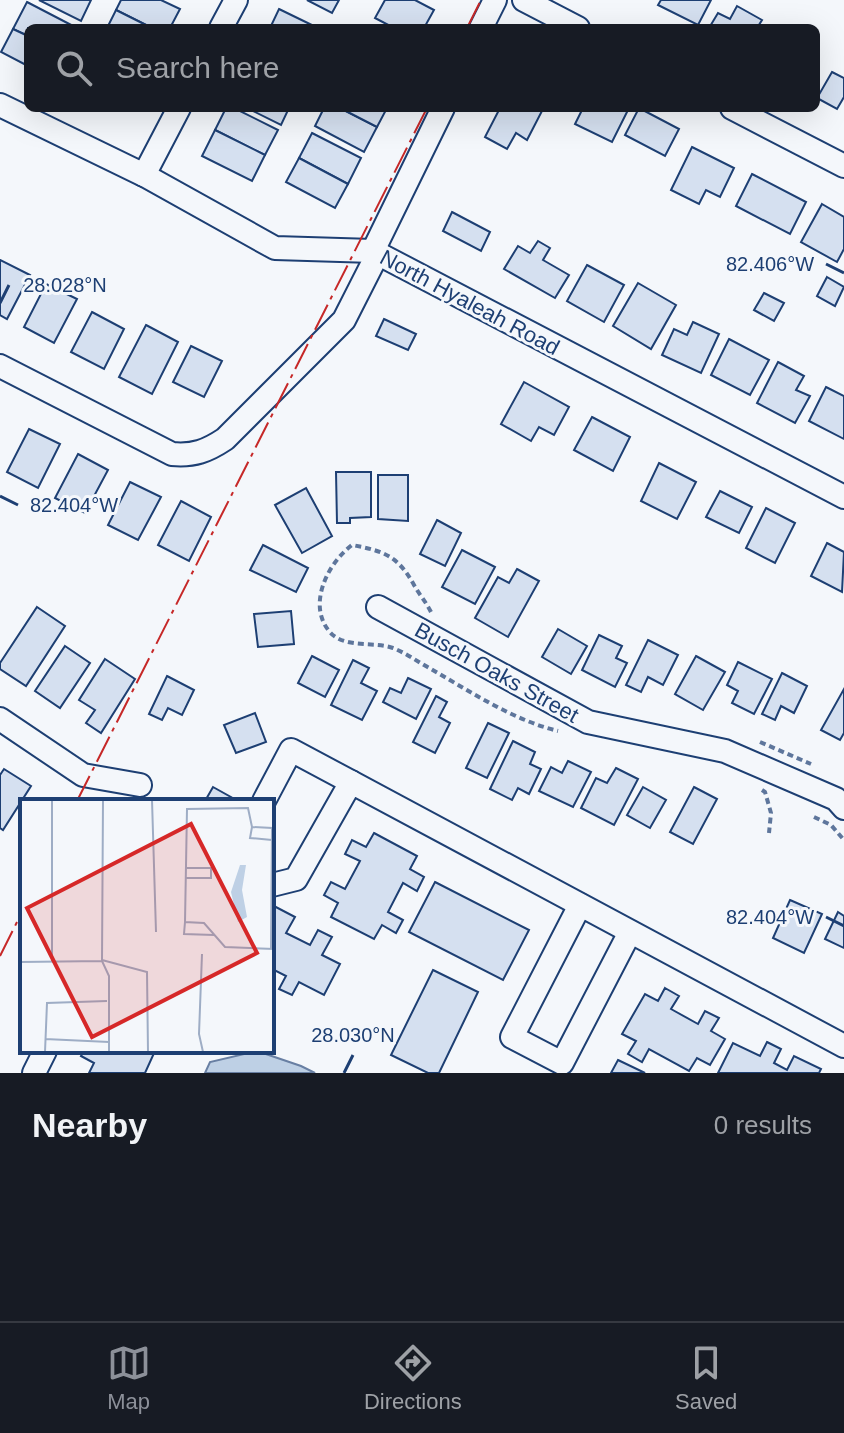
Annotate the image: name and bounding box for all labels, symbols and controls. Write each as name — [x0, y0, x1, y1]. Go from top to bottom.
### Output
search box — [24, 24, 820, 112]
icon: search — [52, 46, 96, 90]
text: Search here — [116, 51, 279, 84]
street label: North Hyaleah Road — [376, 245, 564, 360]
text: 82.406°W — [726, 253, 814, 275]
text: 28.028°N — [23, 274, 107, 296]
text: 82.404°W — [30, 494, 118, 516]
street label: Busch Oaks Street — [410, 617, 583, 728]
inset map — [20, 799, 274, 1053]
text: 82.404°W — [726, 906, 814, 928]
text: 28.030°N — [311, 1024, 395, 1046]
text: Nearby — [32, 1106, 147, 1144]
text: 0 results — [714, 1110, 812, 1140]
tab: Map — [107, 1341, 151, 1415]
tab: Directions — [364, 1341, 462, 1415]
tab: Saved — [675, 1341, 737, 1415]

